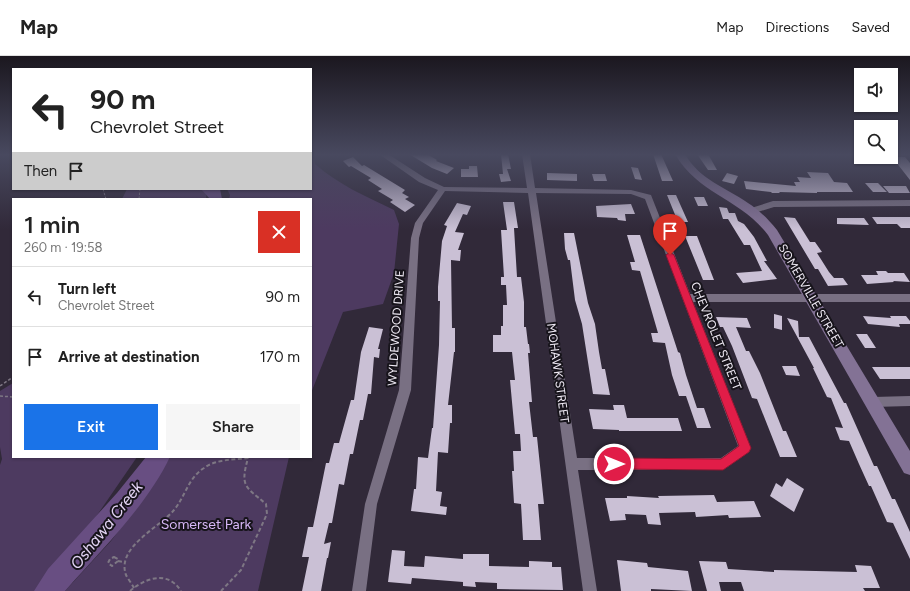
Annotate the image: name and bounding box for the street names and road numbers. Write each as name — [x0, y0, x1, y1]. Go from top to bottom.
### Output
street label: SOMERVILLE STREET — [775, 241, 847, 351]
street label: WYLDEWOOD DRIVE — [385, 270, 407, 386]
street label: CHEVROLET STREET — [688, 280, 744, 392]
street label: MOHAWK STREET — [544, 322, 572, 424]

